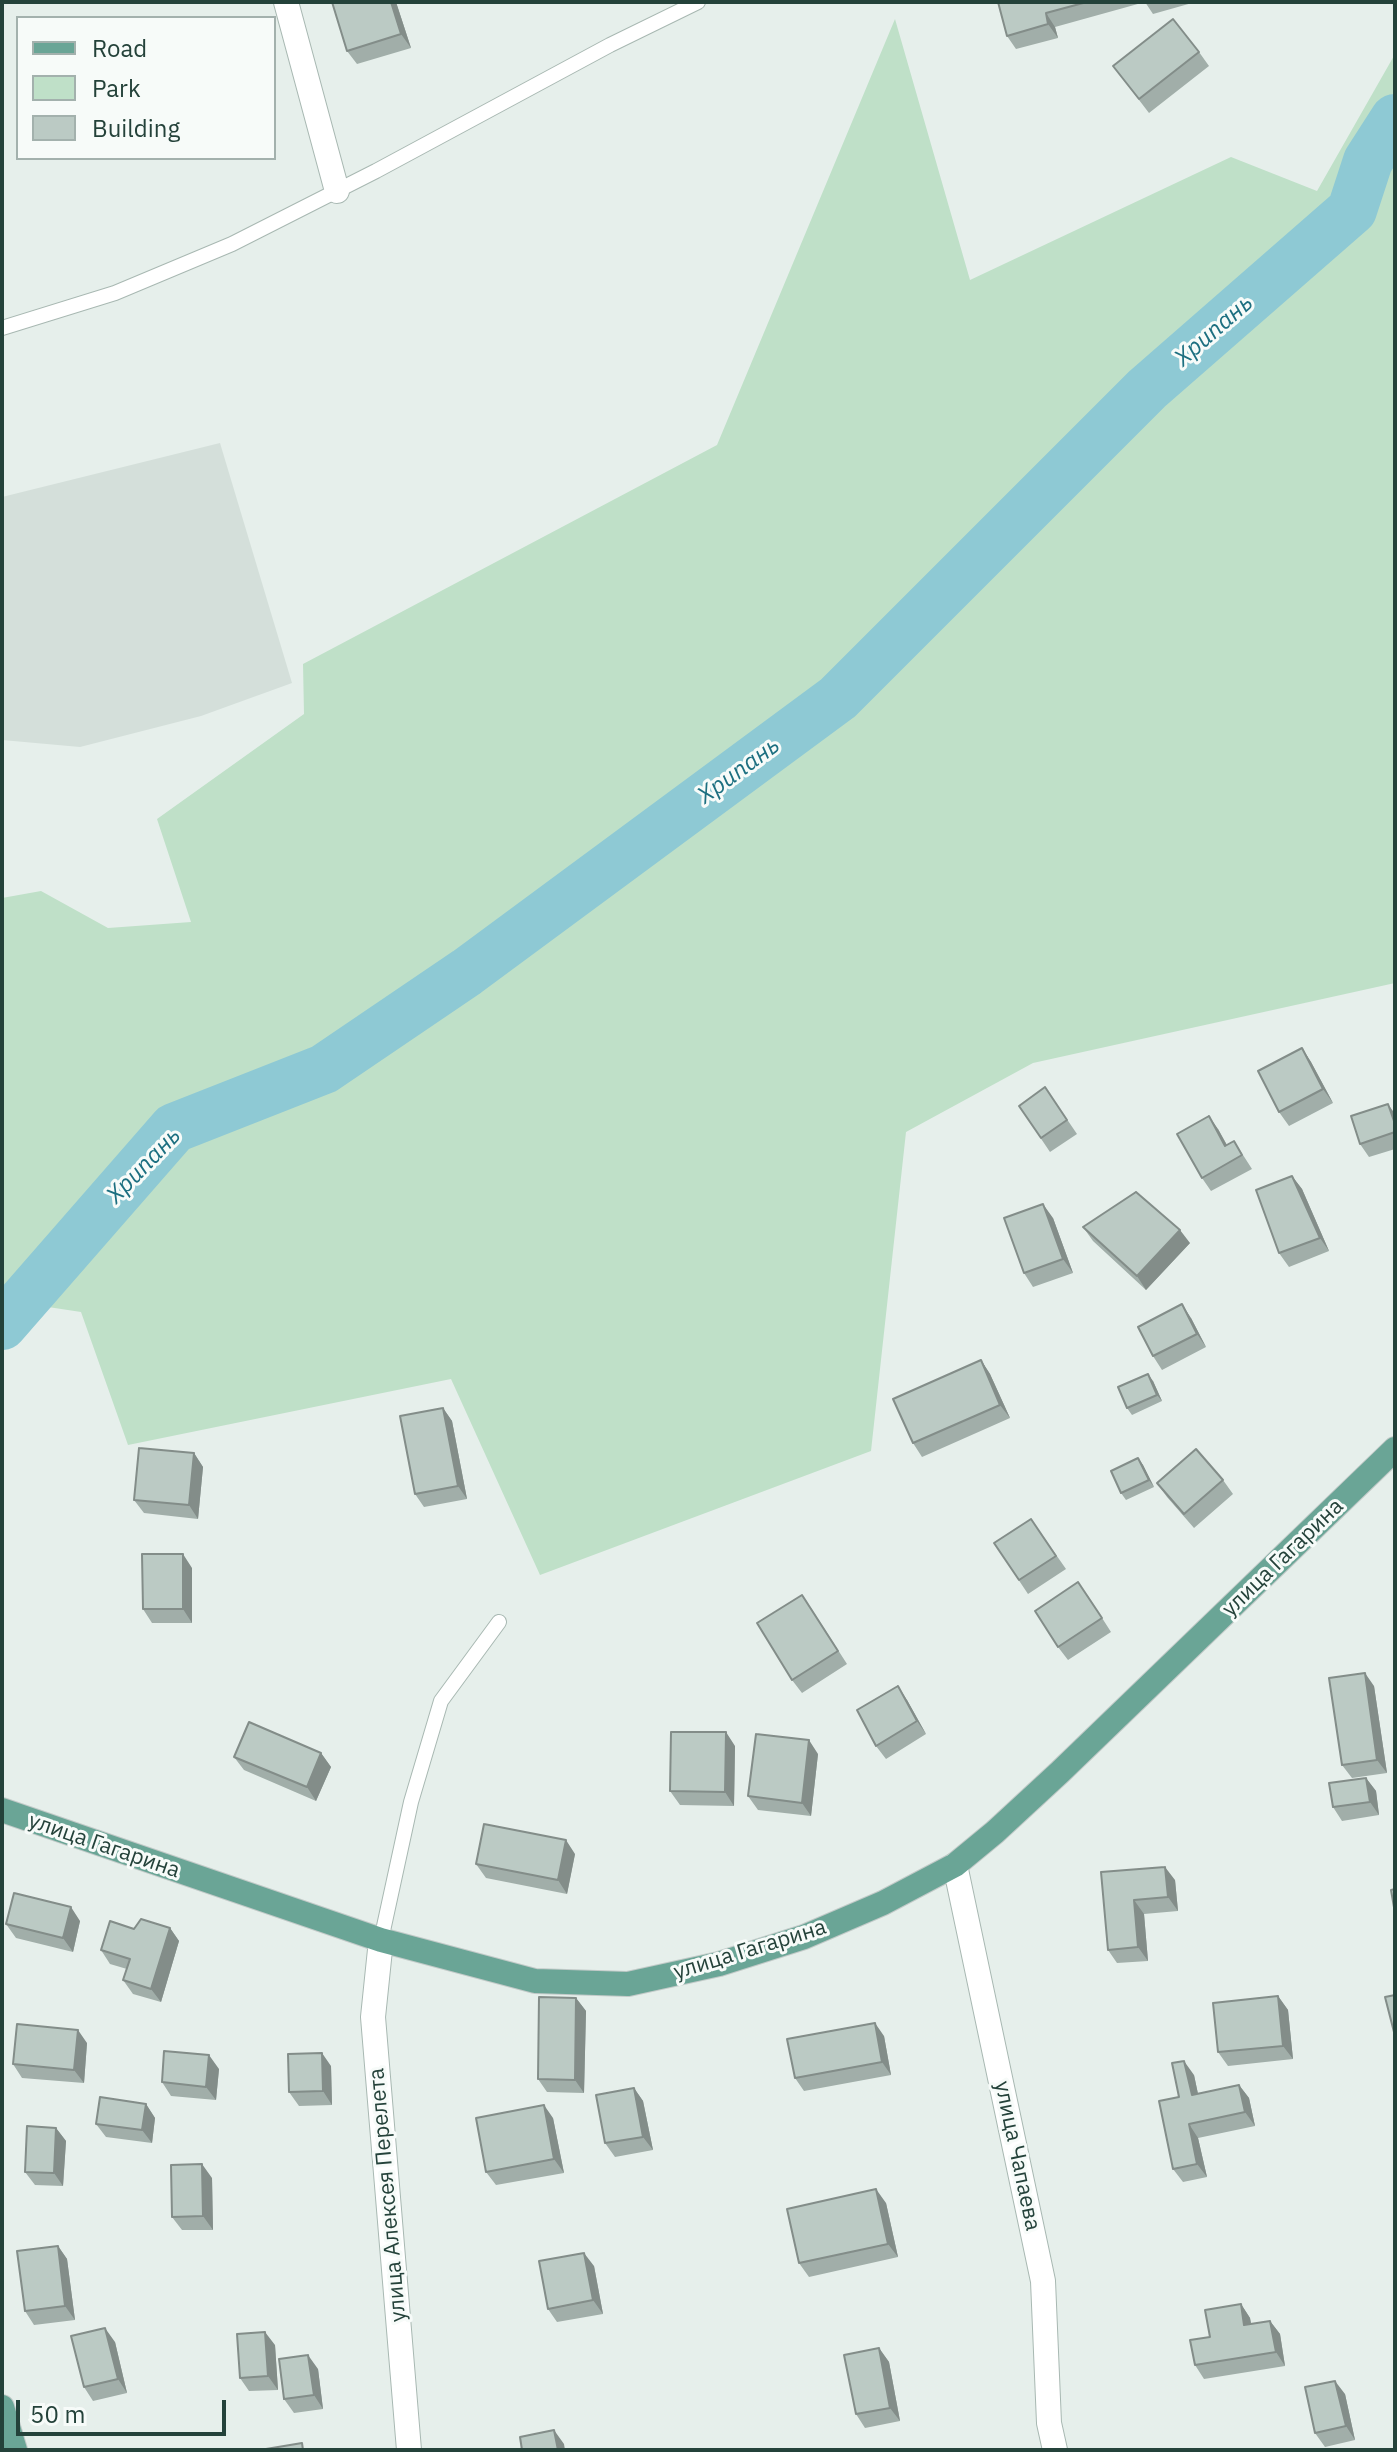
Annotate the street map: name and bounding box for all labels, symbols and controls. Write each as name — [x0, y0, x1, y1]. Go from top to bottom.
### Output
legend — [16, 16, 276, 160]
text: Road — [92, 32, 147, 64]
text: Park — [92, 72, 141, 104]
text: Building — [92, 112, 180, 144]
water label: Хрипань — [1169, 289, 1259, 373]
water label: Хрипань — [692, 732, 786, 810]
water label: Хрипань — [101, 1122, 187, 1210]
street label: улица Гагарина — [1217, 1494, 1349, 1622]
street label: улица Гагарина — [25, 1808, 183, 1884]
street label: улица Гагарина — [670, 1914, 830, 1986]
street label: улица Алексея Перелета — [364, 2067, 412, 2323]
street label: улица Чапаева — [988, 2079, 1046, 2233]
scale bar — [20, 2384, 230, 2434]
text: 50 m — [30, 2398, 85, 2430]

